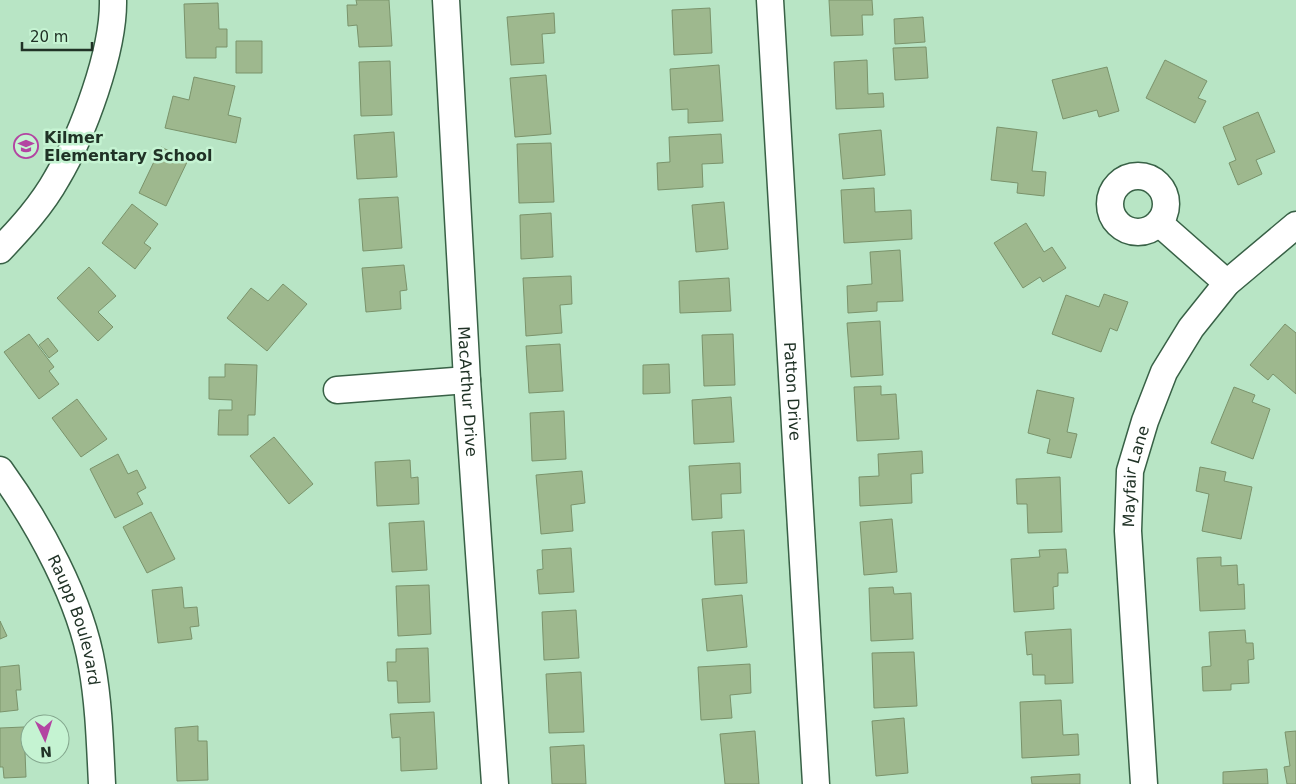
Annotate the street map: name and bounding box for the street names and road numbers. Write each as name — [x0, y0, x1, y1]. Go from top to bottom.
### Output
street label: MacArthur Drive — [455, 326, 482, 457]
street label: Patton Drive — [781, 341, 805, 441]
street label: Mayfair Lane — [1119, 423, 1153, 528]
street label: Raupp Boulevard — [44, 551, 104, 686]

